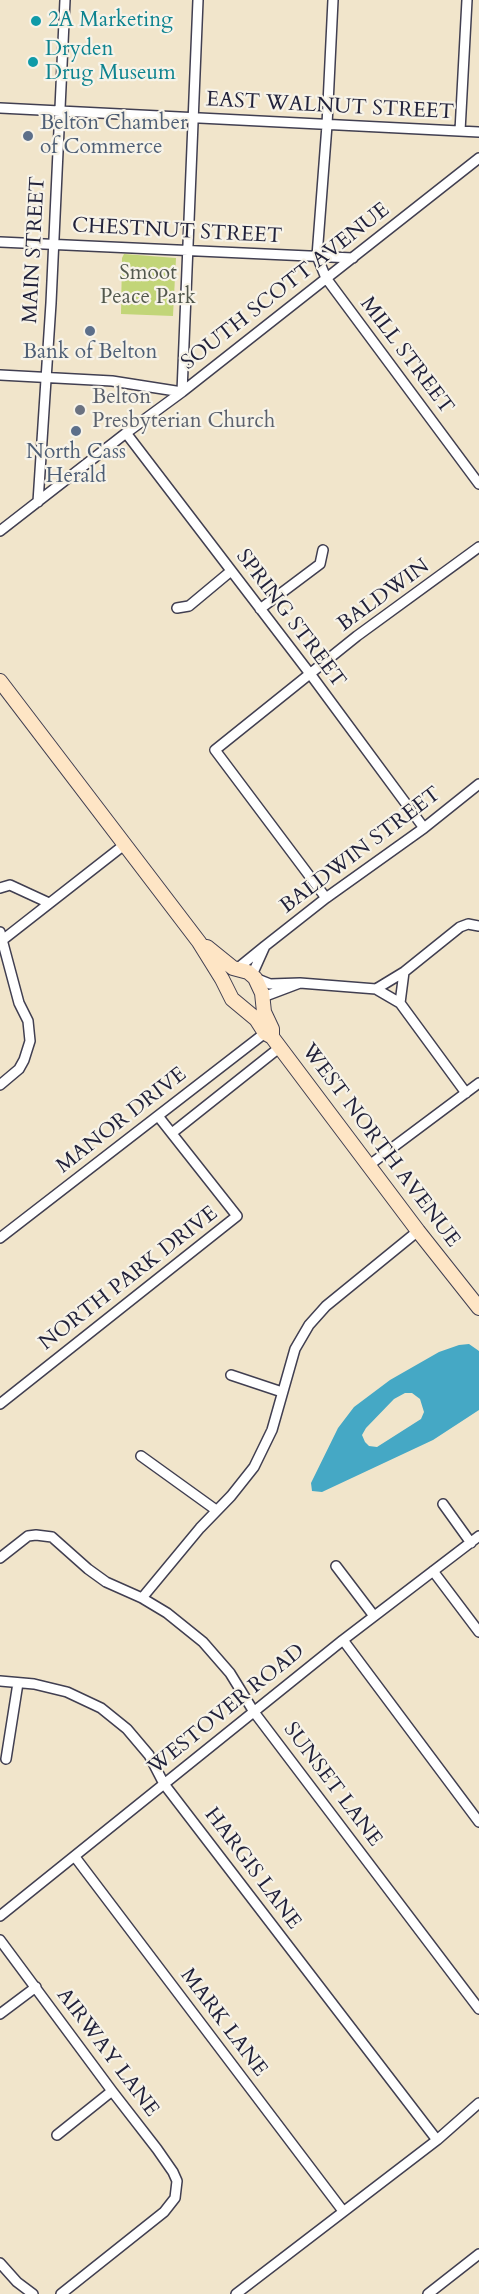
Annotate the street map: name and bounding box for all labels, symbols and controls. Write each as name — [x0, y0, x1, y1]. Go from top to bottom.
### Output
place label: 2A Marketing — [48, 8, 173, 34]
marker: 2A Marketing — [29, 14, 43, 28]
place label: Dryden Drug Museum — [45, 37, 176, 87]
marker: Dryden Drug Museum — [26, 55, 40, 69]
street label: EAST WALNUT STREET — [205, 88, 455, 126]
place label: Belton Chamber of Commerce — [40, 111, 188, 161]
marker: Belton Chamber of Commerce — [21, 129, 35, 143]
street label: MAIN STREET — [19, 176, 51, 324]
street label: SOUTH SCOTT AVENUE — [177, 198, 395, 376]
street label: CHESTNUT STREET — [71, 214, 283, 250]
park label: Smoot Peace Park — [100, 261, 196, 311]
street label: MILL STREET — [354, 293, 458, 419]
marker: Bank of Belton — [83, 324, 97, 338]
place label: Bank of Belton — [23, 340, 157, 366]
place label: Belton Presbyterian Church — [92, 385, 275, 435]
marker: Belton Presbyterian Church — [73, 403, 87, 417]
marker: North Cass Herald — [69, 424, 83, 438]
place label: North Cass Herald — [26, 440, 126, 490]
street label: SPRING STREET — [230, 545, 350, 693]
street label: BALDWIN — [333, 554, 435, 638]
street label: BALDWIN STREET — [276, 782, 446, 920]
street label: WEST NORTH AVENUE — [295, 1039, 465, 1253]
street label: MANOR DRIVE — [52, 1062, 192, 1180]
street label: NORTH PARK DRIVE — [35, 1201, 223, 1357]
street label: WESTOVER ROAD — [144, 1639, 310, 1781]
street label: SUNSET LANE — [277, 1718, 387, 1852]
street label: HARGIS LANE — [198, 1803, 306, 1935]
street label: MARK LANE — [174, 1964, 272, 2082]
street label: AIRWAY LANE — [50, 1984, 164, 2122]

